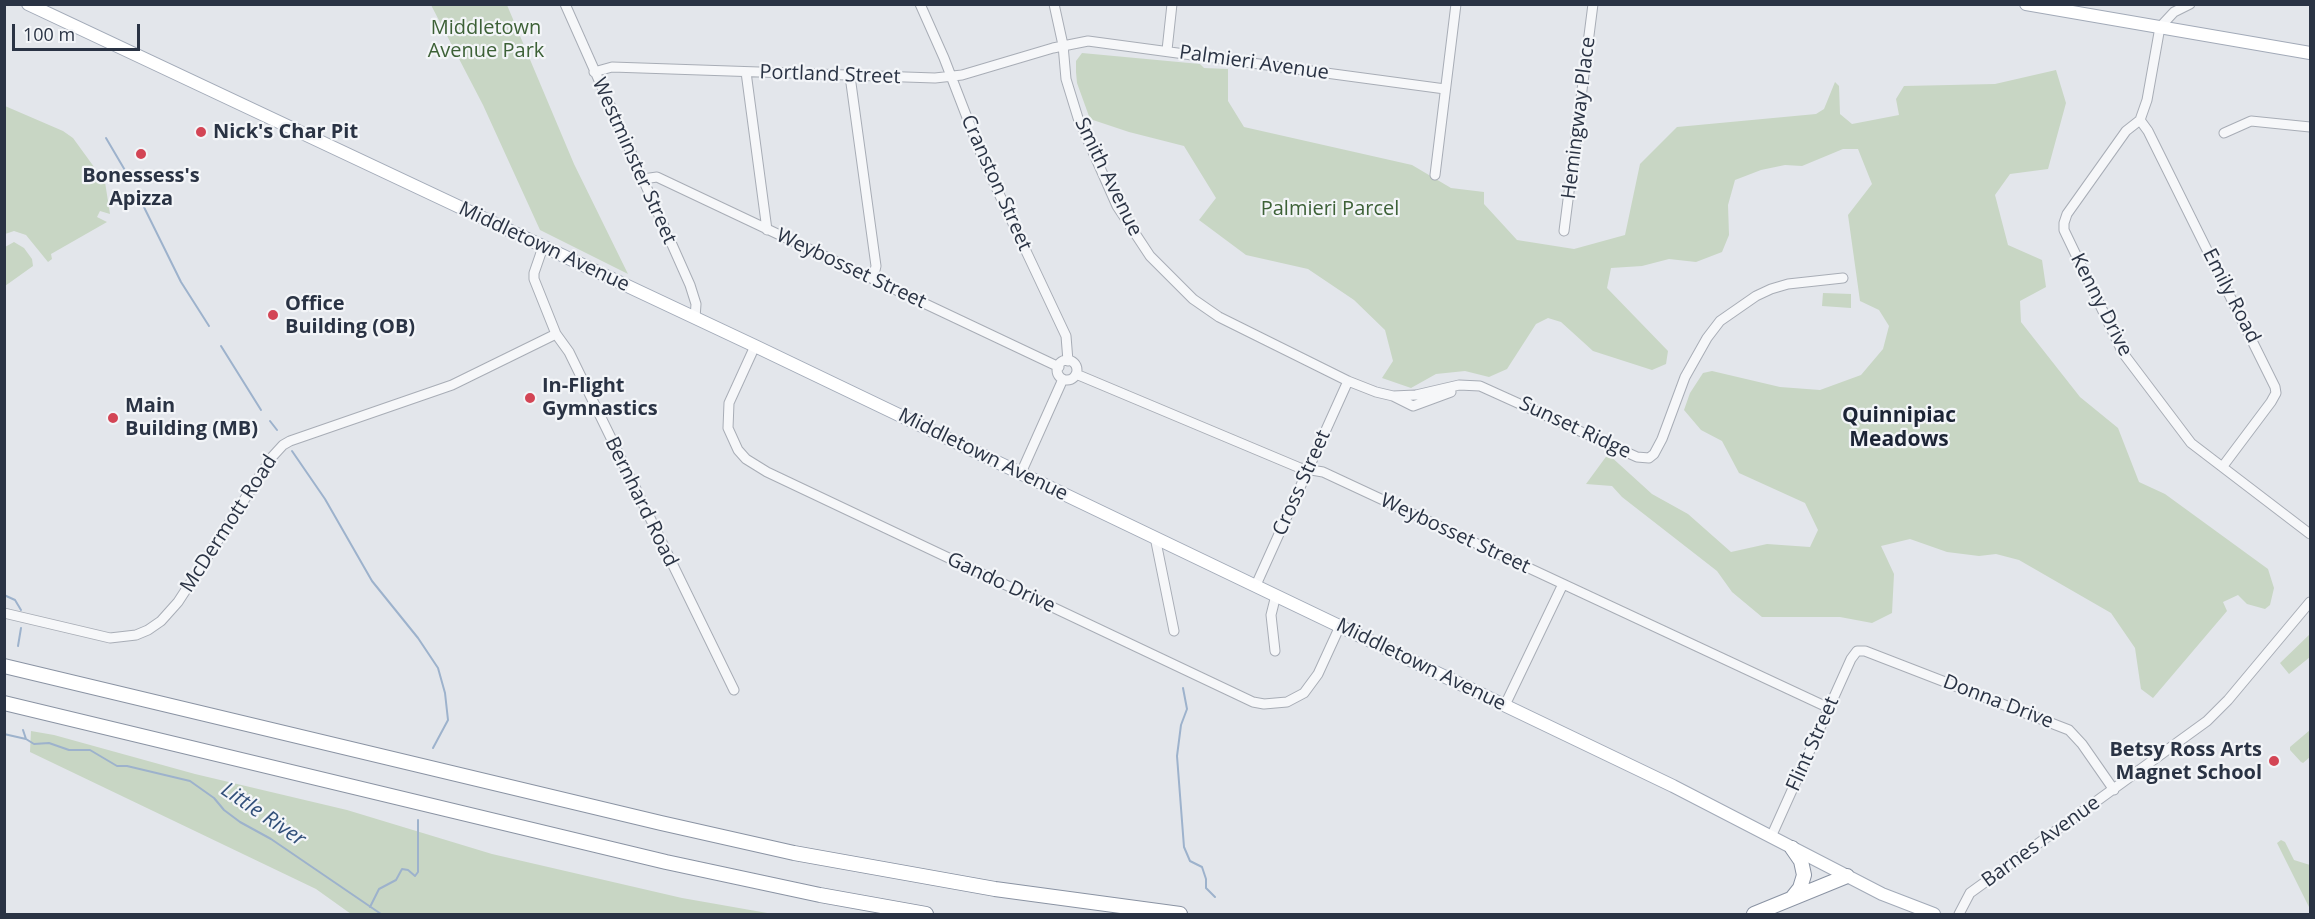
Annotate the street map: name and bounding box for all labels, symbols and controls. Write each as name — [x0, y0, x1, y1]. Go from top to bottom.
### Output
scale bar — [15, 12, 142, 50]
park label: Middletown Avenue Park — [428, 16, 544, 63]
text: 100 m — [23, 22, 75, 46]
street label: Hemingway Place — [1557, 35, 1601, 201]
street label: Palmieri Avenue — [1178, 41, 1330, 85]
street label: Portland Street — [759, 61, 901, 89]
street label: Westminster Street — [587, 74, 681, 248]
street label: Cranston Street — [955, 111, 1037, 255]
street label: Smith Avenue — [1069, 114, 1147, 240]
place label: Nick's Char Pit — [213, 120, 358, 144]
marker: Nick's Char Pit — [194, 125, 208, 139]
marker: Bonessess's Apizza — [134, 147, 148, 161]
place label: Bonessess's Apizza — [82, 164, 200, 211]
street label: Middletown Avenue — [455, 197, 633, 297]
park label: Palmieri Parcel — [1261, 197, 1399, 221]
street label: Weybosset Street — [772, 224, 930, 314]
street label: Emily Road — [2197, 245, 2265, 347]
street label: Kenny Drive — [2065, 250, 2137, 360]
place label: Office Building (OB) — [285, 292, 415, 339]
marker: Office Building (OB) — [266, 308, 280, 322]
place label: In-Flight Gymnastics — [542, 374, 658, 421]
marker: In-Flight Gymnastics — [523, 391, 537, 405]
street label: Sunset Ridge — [1515, 392, 1635, 464]
place label: Main Building (MB) — [125, 394, 258, 441]
district label: Quinnipiac Meadows — [1842, 403, 1956, 453]
street label: Middletown Avenue — [894, 404, 1072, 506]
marker: Main Building (MB) — [106, 411, 120, 425]
street label: Cross Street — [1268, 427, 1336, 539]
street label: Bernhard Road — [599, 433, 683, 571]
street label: McDermott Road — [176, 451, 282, 597]
street label: Weybosset Street — [1376, 489, 1534, 579]
street label: Gando Drive — [943, 548, 1059, 618]
street label: Middletown Avenue — [1332, 614, 1510, 716]
street label: Donna Drive — [1939, 670, 2057, 734]
street label: Flint Street — [1782, 693, 1844, 795]
place label: Betsy Ross Arts Magnet School — [2109, 738, 2262, 785]
marker: Betsy Ross Arts Magnet School — [2267, 754, 2281, 768]
water label: Little River — [216, 778, 310, 852]
street label: Barnes Avenue — [1977, 791, 2105, 893]

